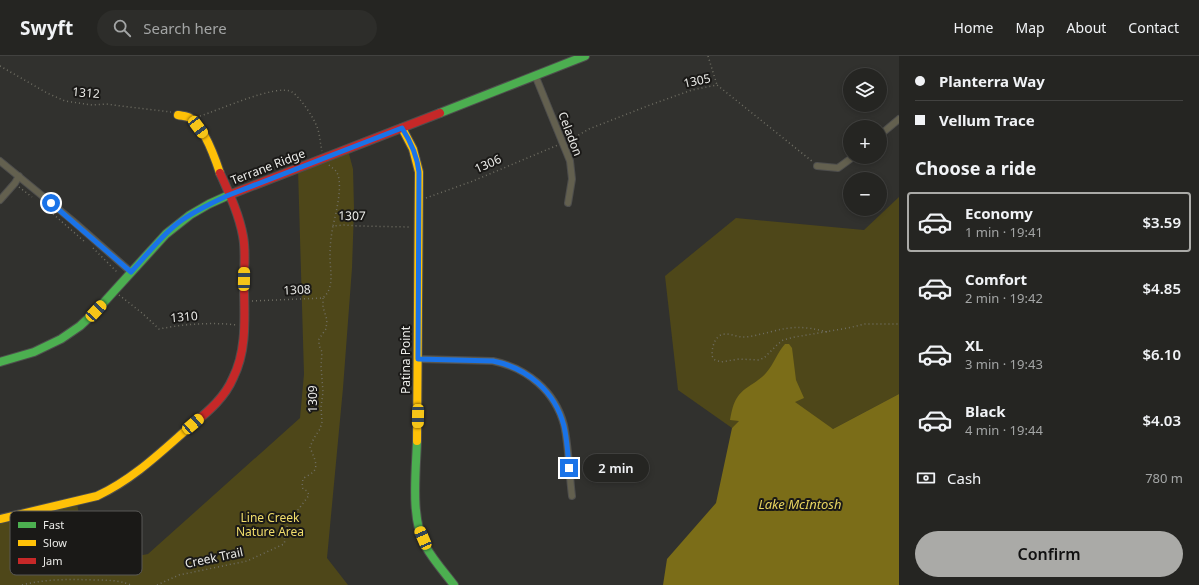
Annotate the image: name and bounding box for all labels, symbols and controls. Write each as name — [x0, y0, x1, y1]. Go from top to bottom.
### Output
search box — [97, 10, 377, 46]
text: Swyft — [20, 15, 73, 41]
icon: search — [111, 17, 133, 39]
text: Search here — [143, 18, 227, 38]
text: Home — [954, 18, 993, 37]
text: Map — [1015, 18, 1045, 37]
text: About — [1067, 18, 1106, 37]
text: Contact — [1128, 18, 1179, 37]
map controls — [843, 68, 887, 216]
button: layers — [843, 68, 887, 112]
street label: 1305 — [682, 69, 712, 92]
text: Planterra Way — [939, 71, 1045, 91]
street label: 1312 — [72, 83, 101, 102]
street label: Celadon — [554, 109, 587, 158]
text: Vellum Trace — [939, 110, 1035, 130]
car — [186, 114, 210, 140]
button: + — [843, 120, 887, 164]
street label: Terrane Ridge — [228, 144, 308, 189]
street label: 1306 — [472, 150, 504, 177]
text: Choose a ride — [915, 156, 1036, 180]
button: − — [843, 172, 887, 216]
route start — [42, 194, 60, 212]
text: Economy — [965, 203, 1033, 223]
icon: car — [917, 204, 953, 240]
street label: 1307 — [338, 207, 366, 224]
text: $3.59 — [1143, 212, 1181, 232]
text: 1 min · 19:41 — [965, 223, 1043, 241]
car — [238, 267, 250, 291]
text: Comfort — [965, 269, 1027, 289]
icon: car — [917, 270, 953, 306]
text: $4.85 — [1143, 278, 1181, 298]
street label: 1308 — [283, 280, 311, 299]
text: 2 min · 19:42 — [965, 289, 1043, 307]
car — [83, 298, 109, 324]
street label: 1310 — [170, 307, 199, 326]
street label: Patina Point — [397, 325, 414, 394]
text: XL — [965, 335, 983, 355]
icon: car — [917, 336, 953, 372]
text: $6.10 — [1143, 344, 1181, 364]
text: 3 min · 19:43 — [965, 355, 1043, 373]
street label: 1309 — [304, 385, 321, 413]
text: Black — [965, 401, 1005, 421]
icon: car — [917, 402, 953, 438]
car — [412, 404, 424, 428]
text: $4.03 — [1143, 410, 1181, 430]
car — [180, 412, 206, 436]
text: 4 min · 19:44 — [965, 421, 1043, 439]
callout: 2 min — [583, 454, 649, 482]
route end — [560, 459, 578, 477]
text: 2 min — [598, 459, 634, 477]
icon: cash — [915, 467, 937, 489]
text: Cash — [947, 468, 981, 488]
text: 780 m — [1145, 469, 1183, 487]
water label: Lake McIntosh — [759, 495, 841, 513]
park label: Line Creek Nature Area — [236, 509, 304, 540]
legend — [10, 511, 142, 575]
text: Fast — [43, 517, 64, 532]
car — [413, 525, 433, 551]
button: Confirm — [915, 531, 1183, 577]
text: Slow — [43, 535, 67, 550]
street label: Creek Trail — [183, 543, 245, 572]
text: Jam — [42, 553, 62, 568]

